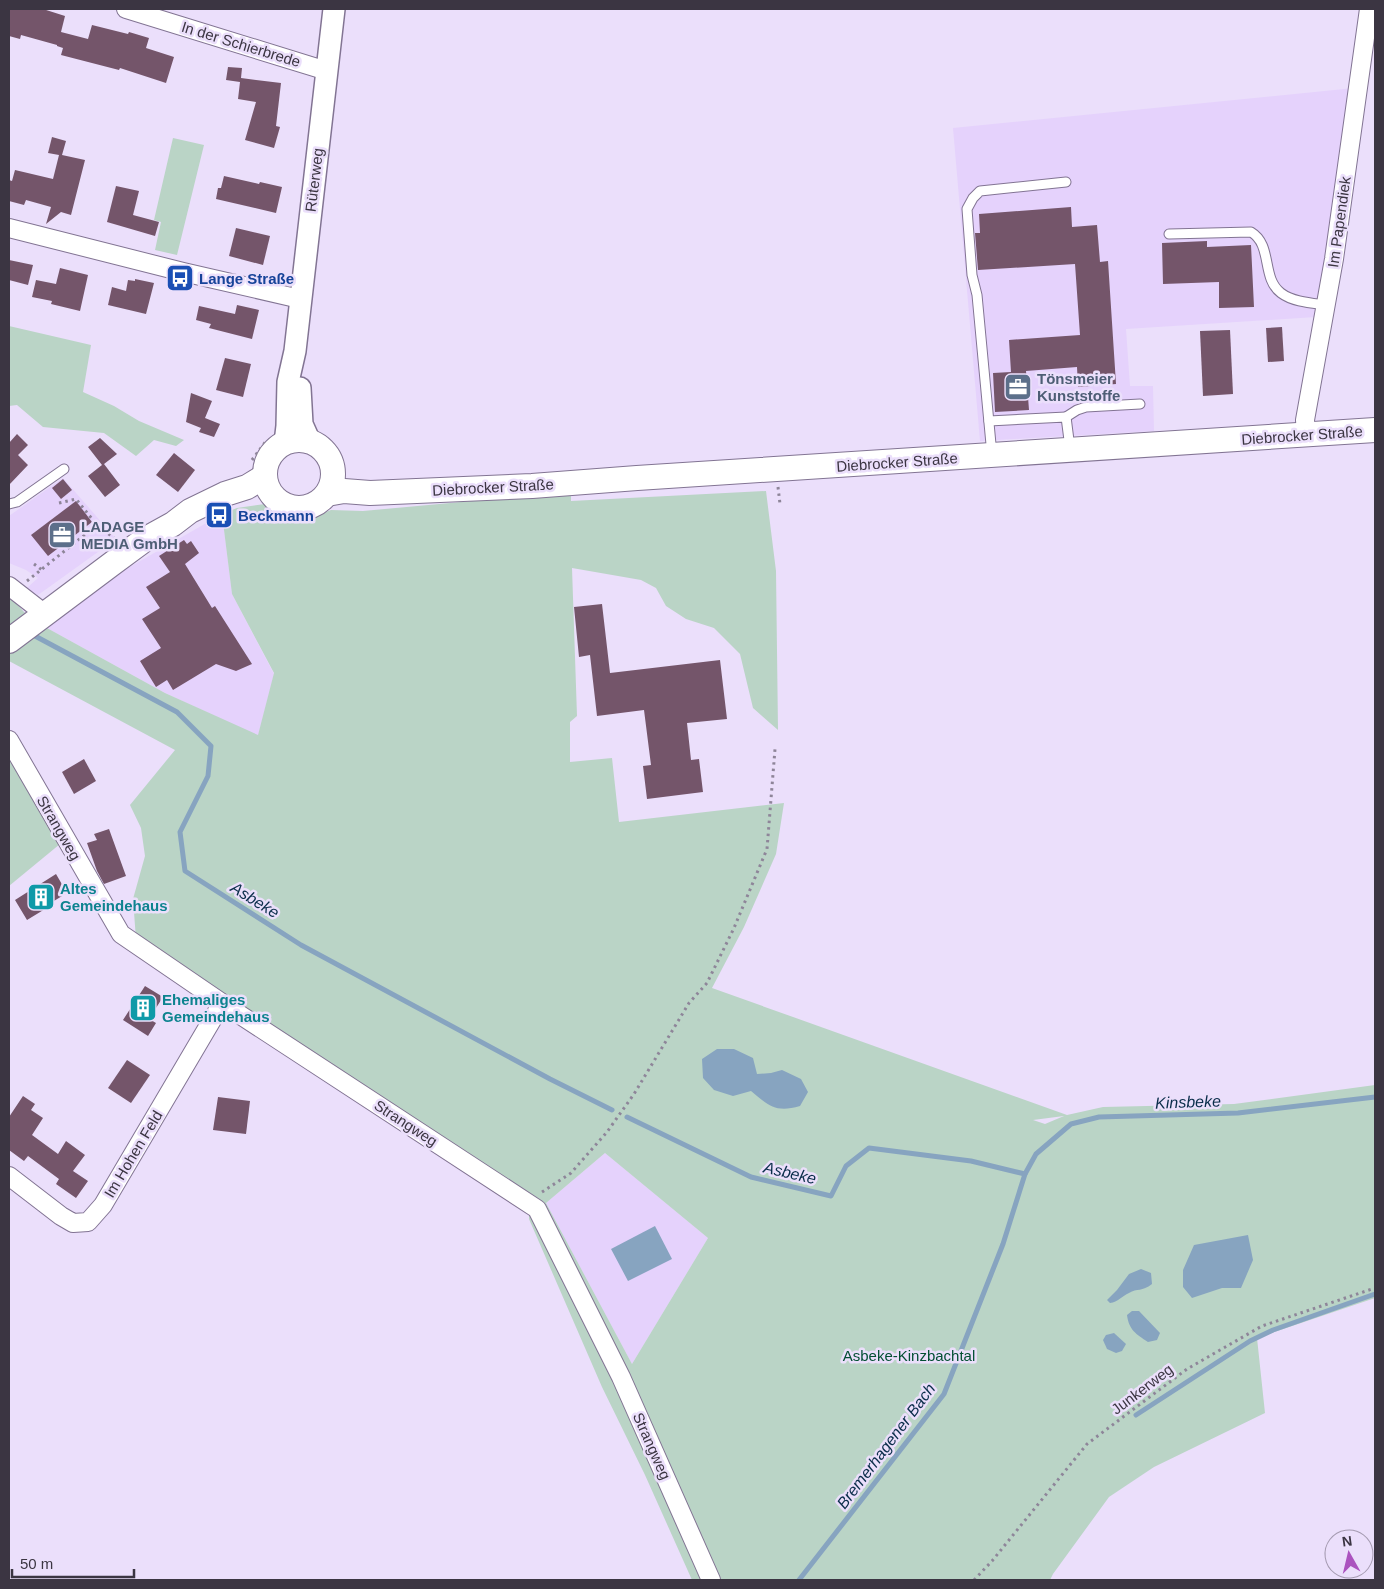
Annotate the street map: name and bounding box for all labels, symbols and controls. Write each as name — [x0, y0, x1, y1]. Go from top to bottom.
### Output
street label: In der Schierbrede — [180, 18, 302, 70]
street label: Rüterweg — [302, 147, 326, 213]
street label: Im Papendiek — [1324, 175, 1354, 269]
bus stop icon: Lange Straße — [165, 263, 195, 293]
place label: Lange Straße — [199, 270, 294, 287]
place label: Tönsmeier Kunststoffe — [1037, 370, 1120, 404]
office icon: Tönsmeier Kunststoffe — [1003, 372, 1033, 402]
street label: Diebrocker Straße — [1241, 422, 1363, 448]
street label: Diebrocker Straße — [836, 449, 958, 475]
street label: Diebrocker Straße — [432, 475, 554, 499]
bus stop icon: Beckmann — [204, 500, 234, 530]
place label: Beckmann — [238, 507, 314, 524]
place label: LADAGE MEDIA GmbH — [81, 518, 178, 552]
office icon: LADAGE MEDIA GmbH — [47, 520, 77, 550]
street label: Strangweg — [34, 793, 84, 863]
water label: Asbeke — [227, 878, 282, 921]
place label: Altes Gemeindehaus — [60, 880, 168, 914]
building icon: Altes Gemeindehaus — [26, 882, 56, 912]
place label: Ehemaliges Gemeindehaus — [162, 991, 270, 1025]
building icon: Ehemaliges Gemeindehaus — [128, 993, 158, 1023]
water label: Kinsbeke — [1155, 1092, 1221, 1112]
street label: Strangweg — [371, 1096, 441, 1150]
street label: Im Hohen Feld — [100, 1107, 166, 1201]
water label: Asbeke — [761, 1158, 818, 1187]
park label: Asbeke-Kinzbachtal — [843, 1347, 975, 1364]
street label: Junkerweg — [1108, 1360, 1176, 1418]
water label: Bremerhagener Bach — [833, 1380, 939, 1512]
street label: Strangweg — [630, 1410, 674, 1482]
north arrow — [1324, 1529, 1374, 1579]
text: N — [1341, 1532, 1353, 1550]
scale bar — [12, 1546, 135, 1578]
text: 50 m — [20, 1555, 53, 1572]

